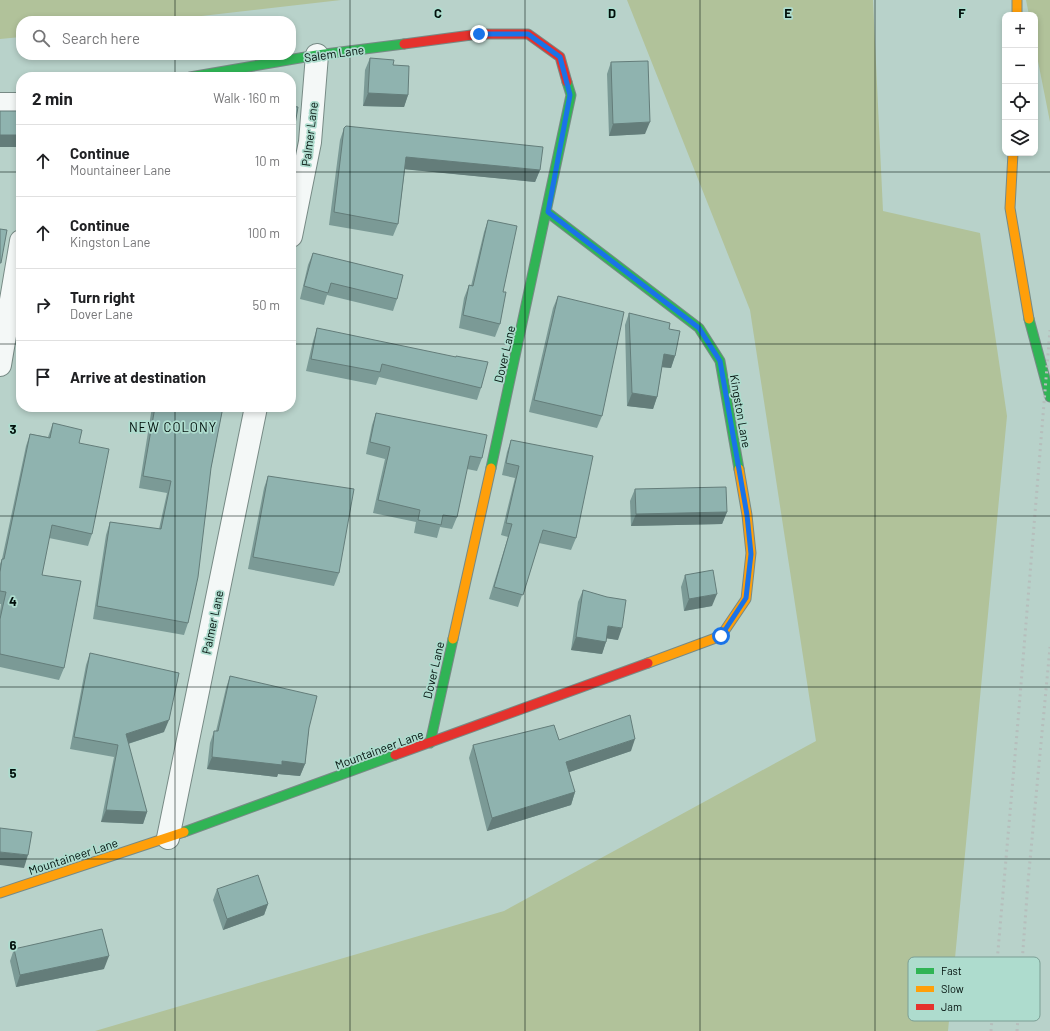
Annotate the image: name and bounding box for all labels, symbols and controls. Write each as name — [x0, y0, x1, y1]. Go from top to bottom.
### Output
text: C — [434, 5, 442, 21]
text: D — [608, 5, 616, 21]
text: E — [784, 5, 792, 21]
text: F — [958, 5, 966, 21]
map controls — [1002, 12, 1038, 156]
button: + — [1002, 12, 1038, 48]
search box — [16, 16, 296, 60]
route end — [470, 25, 488, 43]
icon: search — [30, 27, 52, 49]
text: Search here — [62, 29, 140, 47]
street label: Salem Lane — [303, 42, 365, 64]
button: − — [1002, 48, 1038, 84]
button: locate — [1002, 84, 1038, 120]
text: 2 min — [32, 88, 73, 108]
text: Walk · 160 m — [213, 90, 280, 106]
street label: Palmer Lane — [298, 101, 320, 167]
button: layers — [1002, 120, 1038, 156]
text: Continue — [70, 144, 130, 162]
icon: ahead — [32, 150, 54, 172]
text: 10 m — [255, 153, 280, 169]
text: Mountaineer Lane — [70, 162, 171, 178]
text: Continue — [70, 216, 130, 234]
icon: ahead — [32, 222, 54, 244]
text: 100 m — [247, 225, 280, 241]
text: Kingston Lane — [70, 234, 150, 250]
text: Turn right — [70, 288, 135, 306]
icon: right — [32, 294, 54, 316]
text: 50 m — [253, 297, 280, 313]
text: Dover Lane — [70, 306, 133, 322]
street label: Dover Lane — [491, 324, 517, 384]
icon: arrive — [32, 366, 54, 388]
text: Arrive at destination — [70, 368, 206, 386]
street label: Kingston Lane — [728, 373, 754, 449]
district label: NEW COLONY — [129, 419, 217, 435]
text: 3 — [9, 421, 17, 437]
street label: Palmer Lane — [198, 589, 226, 655]
text: 4 — [9, 593, 17, 609]
route start — [712, 627, 730, 645]
street label: Dover Lane — [420, 640, 446, 700]
street label: Mountaineer Lane — [333, 726, 425, 772]
text: 5 — [9, 765, 17, 781]
street label: Mountaineer Lane — [26, 835, 120, 877]
text: 6 — [10, 937, 17, 953]
legend — [908, 957, 1040, 1021]
text: Fast — [941, 964, 962, 977]
text: Slow — [941, 982, 964, 995]
text: Jam — [941, 1000, 962, 1013]

